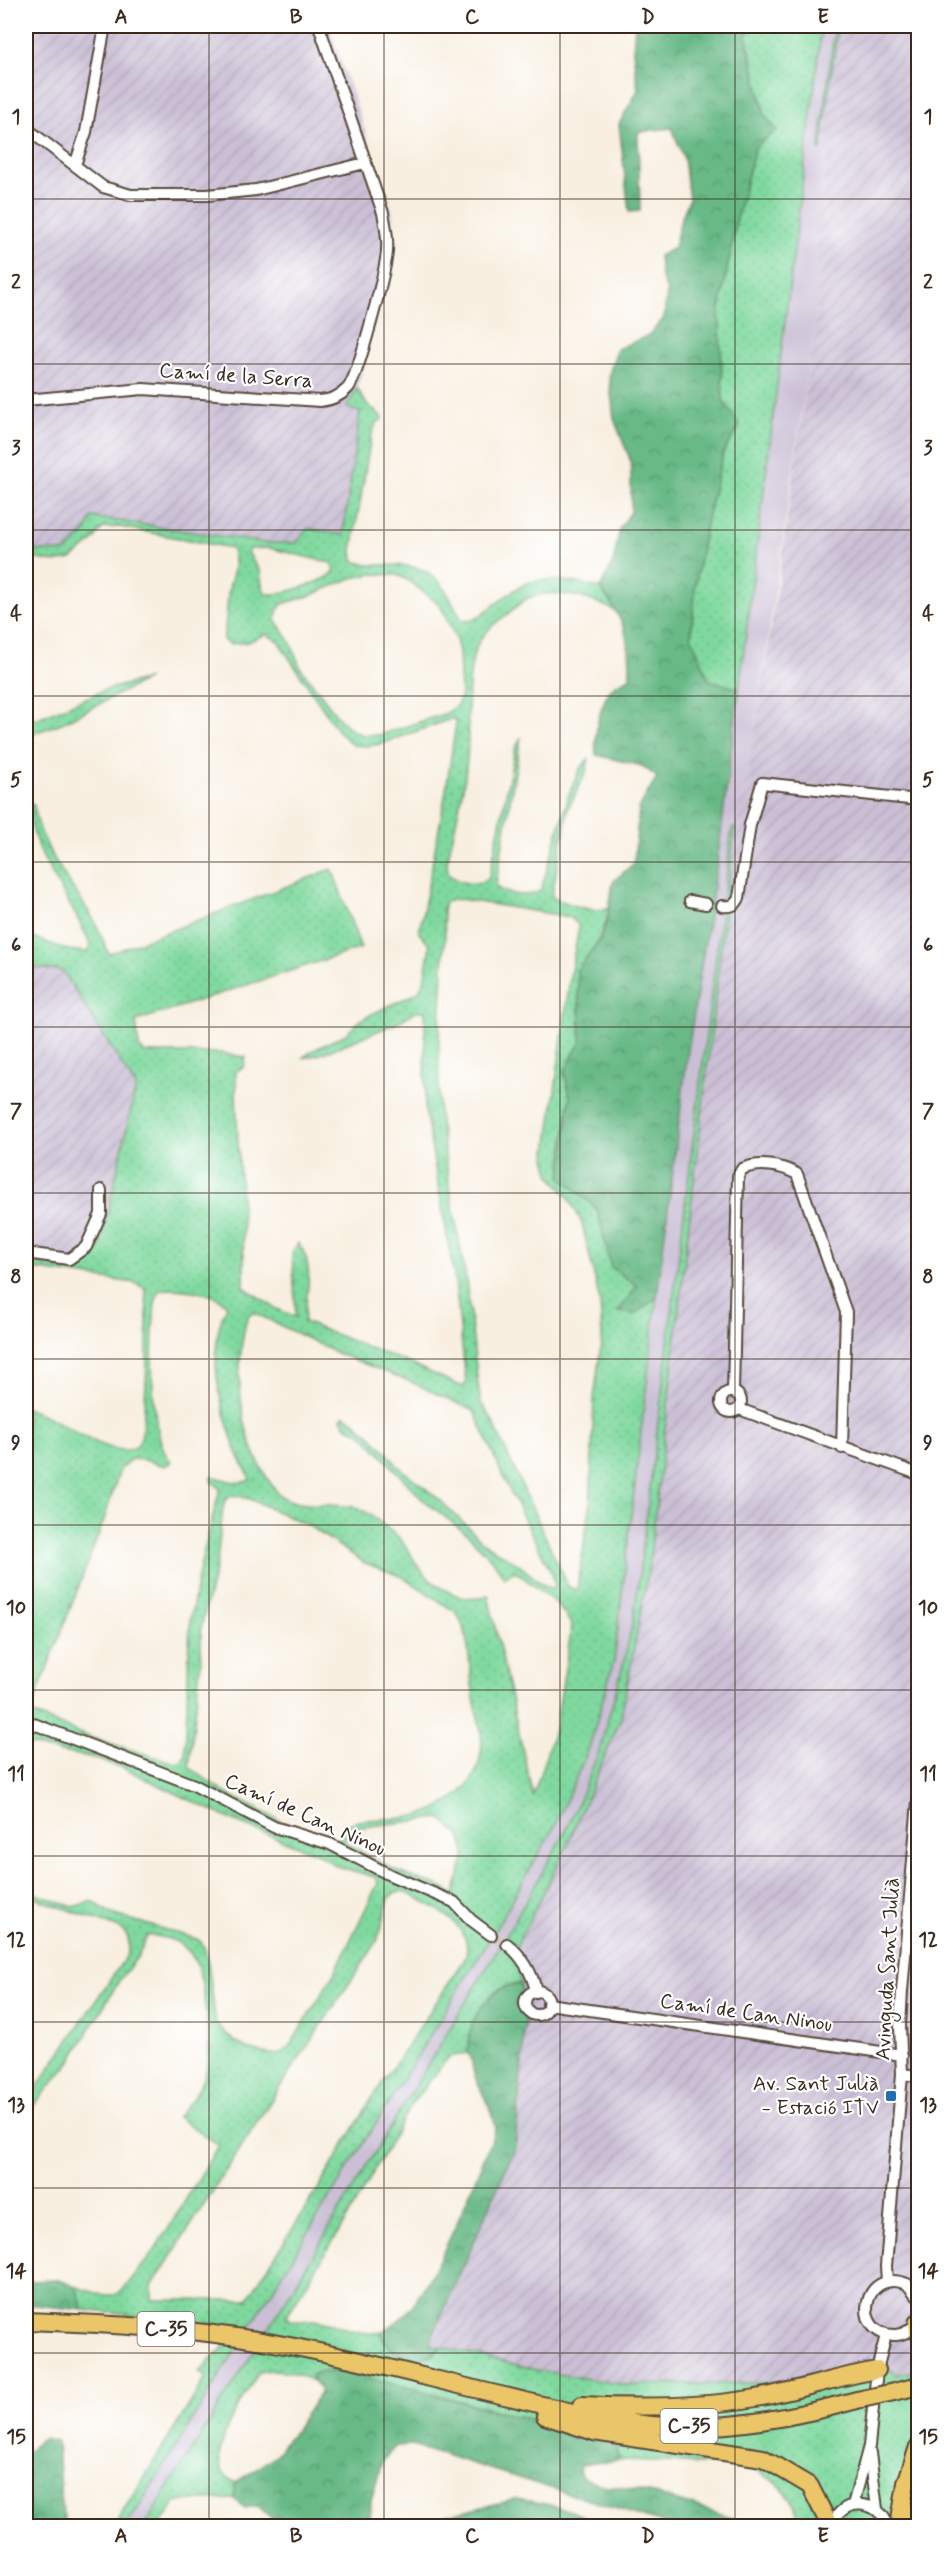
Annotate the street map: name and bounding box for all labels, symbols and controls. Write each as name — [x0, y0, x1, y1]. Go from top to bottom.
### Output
text: A — [114, 4, 128, 31]
text: B — [290, 4, 303, 31]
text: C — [465, 4, 480, 31]
text: D — [641, 4, 655, 31]
text: E — [817, 4, 829, 31]
text: 1 — [12, 104, 20, 131]
text: 1 — [924, 104, 932, 131]
text: 2 — [11, 269, 21, 296]
text: 2 — [923, 269, 933, 296]
street label: Camí de la Serra — [158, 357, 314, 395]
text: 3 — [11, 435, 21, 462]
text: 3 — [923, 435, 933, 462]
text: 4 — [10, 601, 22, 628]
text: 4 — [922, 601, 934, 628]
text: 5 — [10, 767, 22, 794]
text: 5 — [922, 767, 934, 794]
text: 6 — [11, 932, 21, 959]
text: 6 — [923, 932, 933, 959]
text: 7 — [10, 1098, 22, 1125]
text: 7 — [922, 1098, 934, 1125]
text: 8 — [10, 1264, 22, 1291]
text: 8 — [922, 1264, 934, 1291]
text: 9 — [11, 1430, 21, 1457]
text: 9 — [923, 1430, 933, 1457]
text: 10 — [6, 1595, 26, 1622]
text: 10 — [918, 1595, 938, 1622]
text: 11 — [7, 1761, 25, 1788]
text: 11 — [919, 1761, 937, 1788]
street label: Camí de Can Ninou — [220, 1767, 390, 1863]
street label: Avinguda Sant Julià — [869, 1877, 908, 2061]
text: 12 — [6, 1927, 26, 1954]
text: 12 — [918, 1927, 938, 1954]
street label: Camí de Can Ninou — [658, 1987, 834, 2039]
place label: Av. Sant Julià - Estació ITV — [753, 2070, 879, 2122]
marker: Av. Sant Julià - Estació ITV — [884, 2089, 898, 2103]
text: 13 — [7, 2092, 25, 2119]
text: 13 — [919, 2092, 937, 2119]
text: 14 — [5, 2258, 27, 2285]
text: 14 — [917, 2258, 939, 2285]
road number: C-35 — [138, 2312, 195, 2346]
road number: C-35 — [660, 2409, 718, 2443]
text: 15 — [6, 2424, 26, 2451]
text: 15 — [918, 2424, 938, 2451]
text: A — [114, 2523, 128, 2550]
text: B — [290, 2523, 303, 2550]
text: C — [465, 2523, 480, 2550]
text: D — [641, 2523, 655, 2550]
text: E — [817, 2523, 829, 2550]

